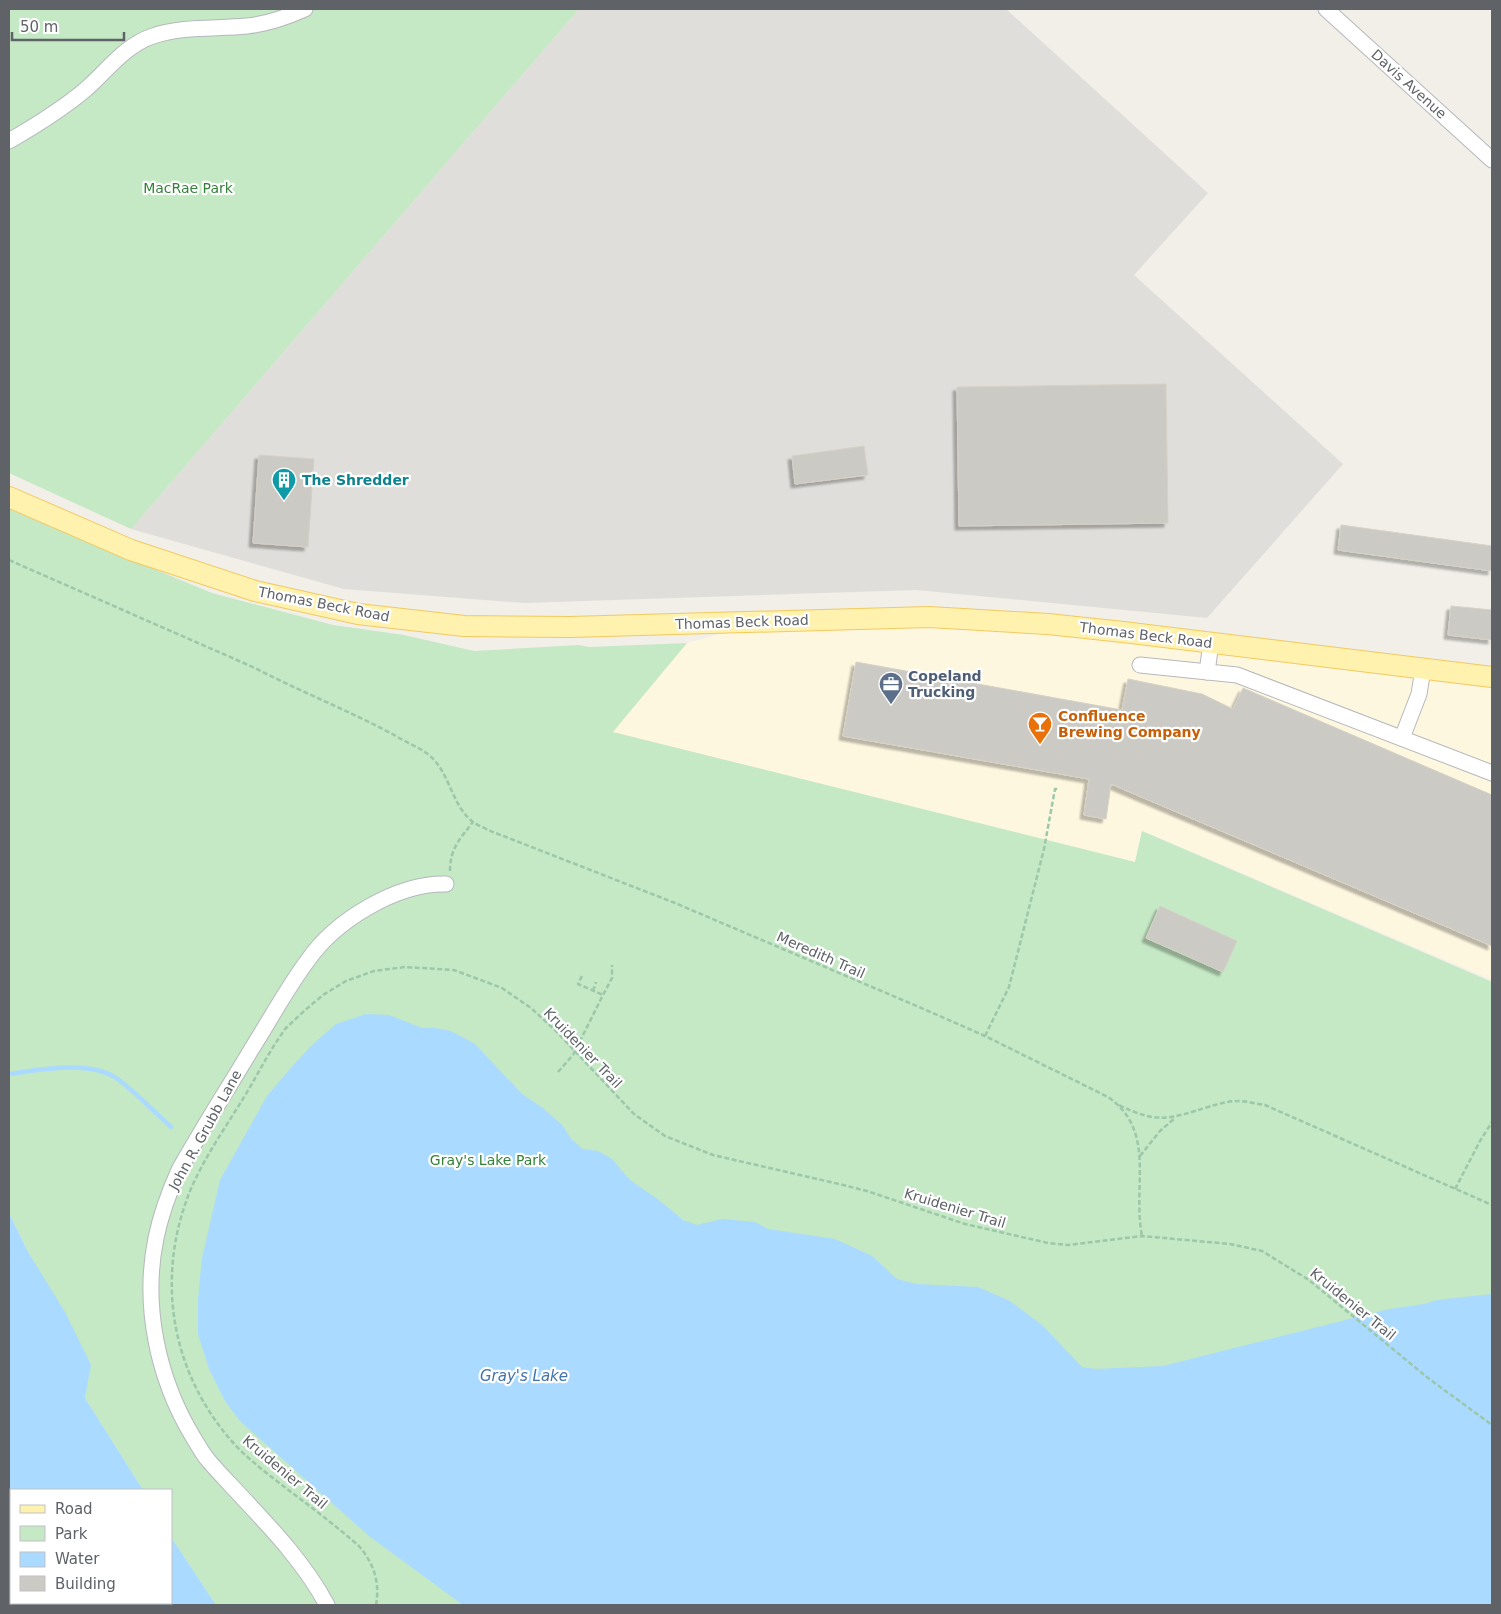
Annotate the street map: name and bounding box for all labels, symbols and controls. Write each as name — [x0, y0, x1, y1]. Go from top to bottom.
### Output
scale bar — [12, 10, 125, 42]
text: 50 m — [20, 18, 58, 36]
street label: Davis Avenue — [1368, 46, 1450, 122]
park label: MacRae Park — [143, 180, 234, 196]
building icon: The Shredder — [271, 467, 297, 501]
place label: The Shredder — [302, 472, 409, 488]
street label: Thomas Beck Road — [256, 583, 391, 625]
street label: Thomas Beck Road — [674, 612, 809, 632]
street label: Thomas Beck Road — [1078, 619, 1213, 651]
place label: Copeland Trucking — [908, 668, 982, 700]
office icon: Copeland Trucking — [878, 671, 904, 705]
place label: Confluence Brewing Company — [1058, 708, 1201, 740]
bar icon: Confluence Brewing Company — [1027, 711, 1053, 745]
street label: Meredith Trail — [774, 928, 868, 982]
street label: Kruidenier Trail — [541, 1005, 625, 1091]
street label: John R. Grubb Lane — [165, 1067, 245, 1194]
park label: Gray's Lake Park — [430, 1152, 547, 1168]
street label: Kruidenier Trail — [902, 1185, 1008, 1231]
street label: Kruidenier Trail — [1307, 1265, 1399, 1343]
water label: Gray's Lake — [480, 1367, 568, 1385]
street label: Kruidenier Trail — [239, 1432, 331, 1512]
legend — [10, 1489, 172, 1604]
text: Road — [55, 1500, 93, 1518]
text: Park — [55, 1525, 88, 1543]
text: Water — [55, 1550, 100, 1568]
text: Building — [55, 1575, 116, 1593]

